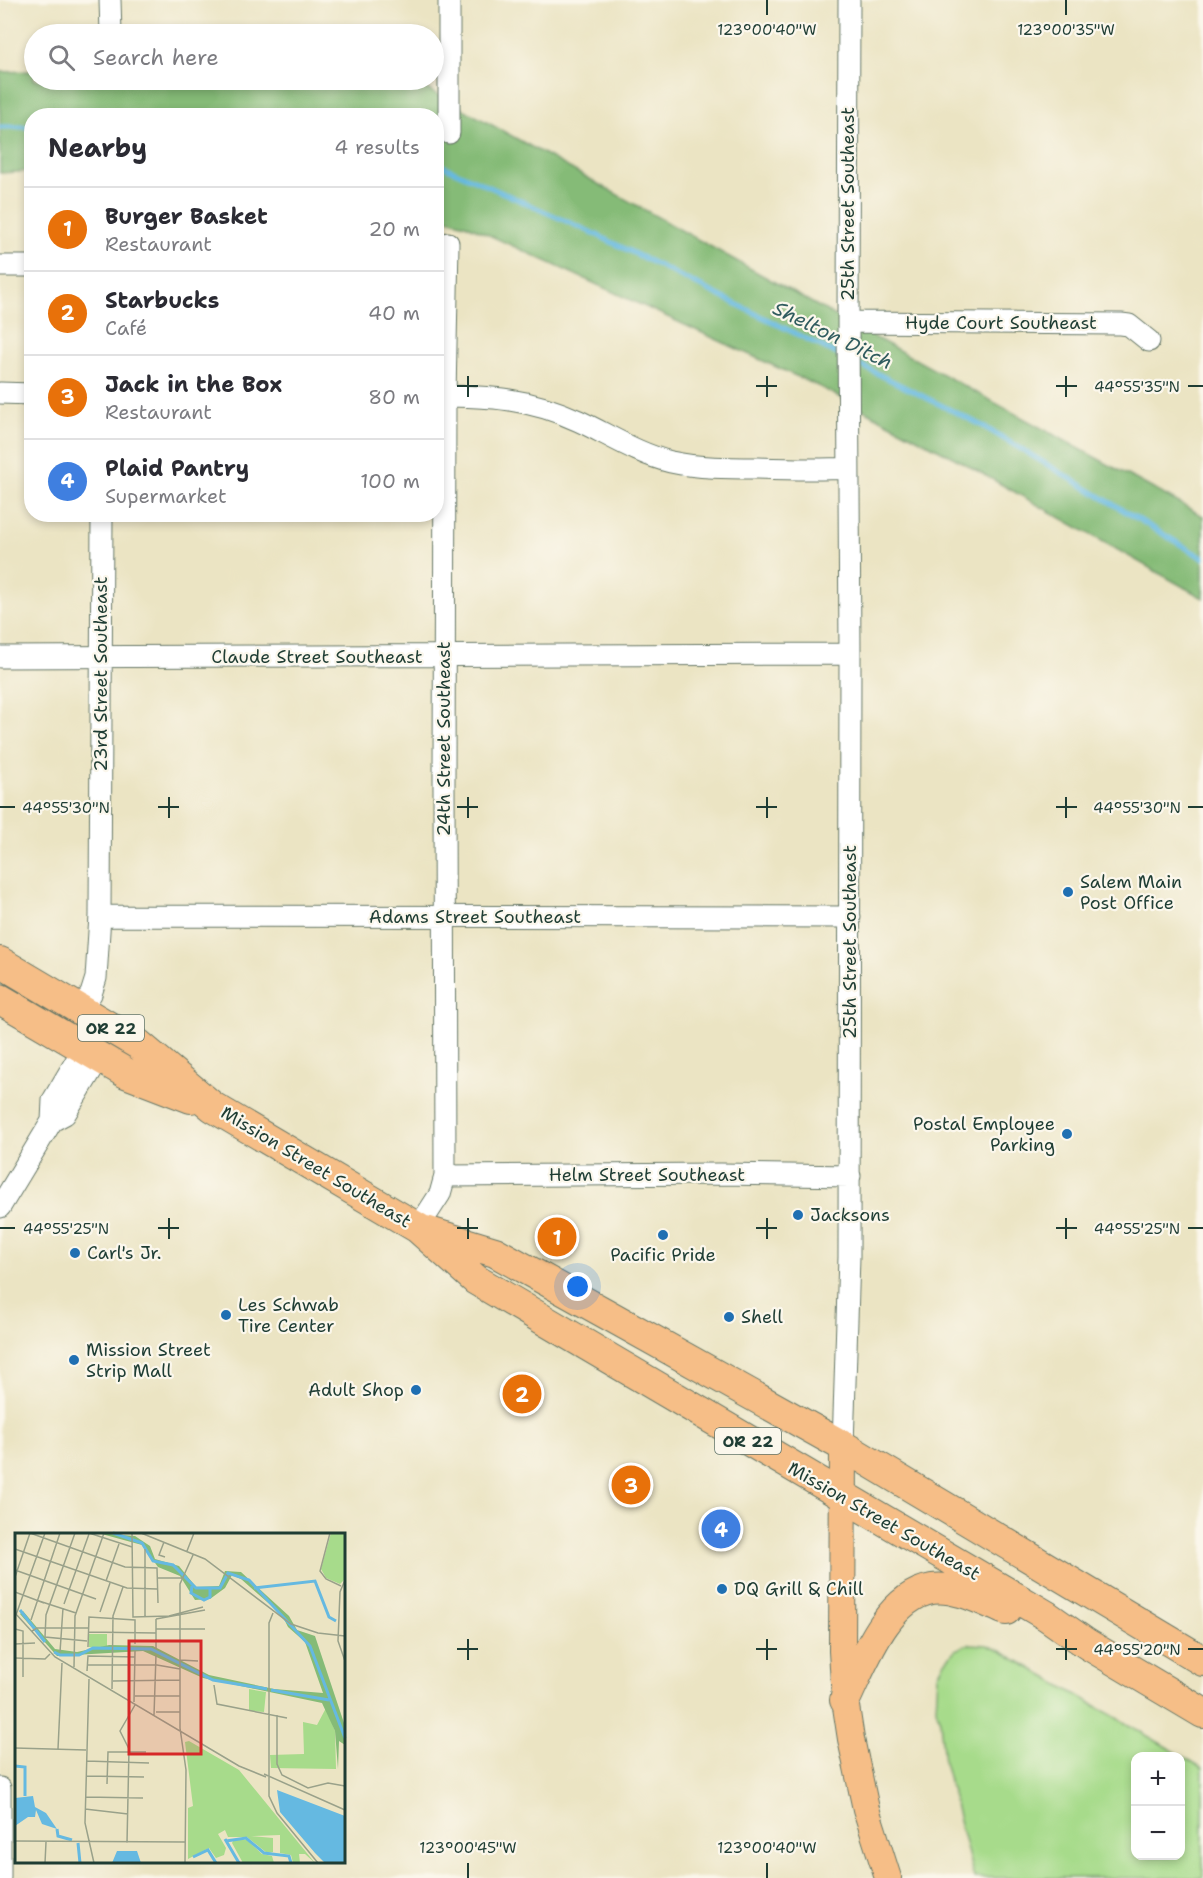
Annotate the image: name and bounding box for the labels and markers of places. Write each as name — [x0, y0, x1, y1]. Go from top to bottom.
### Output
place label: Salem Main Post Office — [1080, 870, 1182, 915]
marker: Salem Main Post Office — [1061, 885, 1075, 899]
place label: Postal Employee Parking — [913, 1112, 1055, 1157]
marker: Postal Employee Parking — [1060, 1127, 1074, 1141]
place label: Jacksons — [810, 1203, 890, 1227]
marker: Jacksons — [791, 1208, 805, 1222]
pin: 1 — [538, 1214, 576, 1260]
marker: Pacific Pride — [656, 1228, 670, 1242]
place label: Carl's Jr. — [87, 1241, 161, 1265]
place label: Pacific Pride — [610, 1243, 716, 1267]
marker: Carl's Jr. — [68, 1246, 82, 1260]
place label: Les Schwab Tire Center — [238, 1293, 339, 1338]
place label: Shell — [741, 1305, 783, 1329]
marker: Les Schwab Tire Center — [219, 1308, 233, 1322]
marker: Shell — [722, 1310, 736, 1324]
place label: Mission Street Strip Mall — [86, 1338, 211, 1383]
marker: Mission Street Strip Mall — [67, 1353, 81, 1367]
pin: 2 — [502, 1372, 542, 1416]
place label: Adult Shop — [308, 1378, 404, 1402]
marker: Adult Shop — [409, 1383, 423, 1397]
pin: 3 — [612, 1462, 650, 1508]
pin: 4 — [702, 1506, 740, 1552]
place label: DQ Grill & Chill — [734, 1577, 864, 1601]
marker: DQ Grill & Chill — [715, 1582, 729, 1596]

